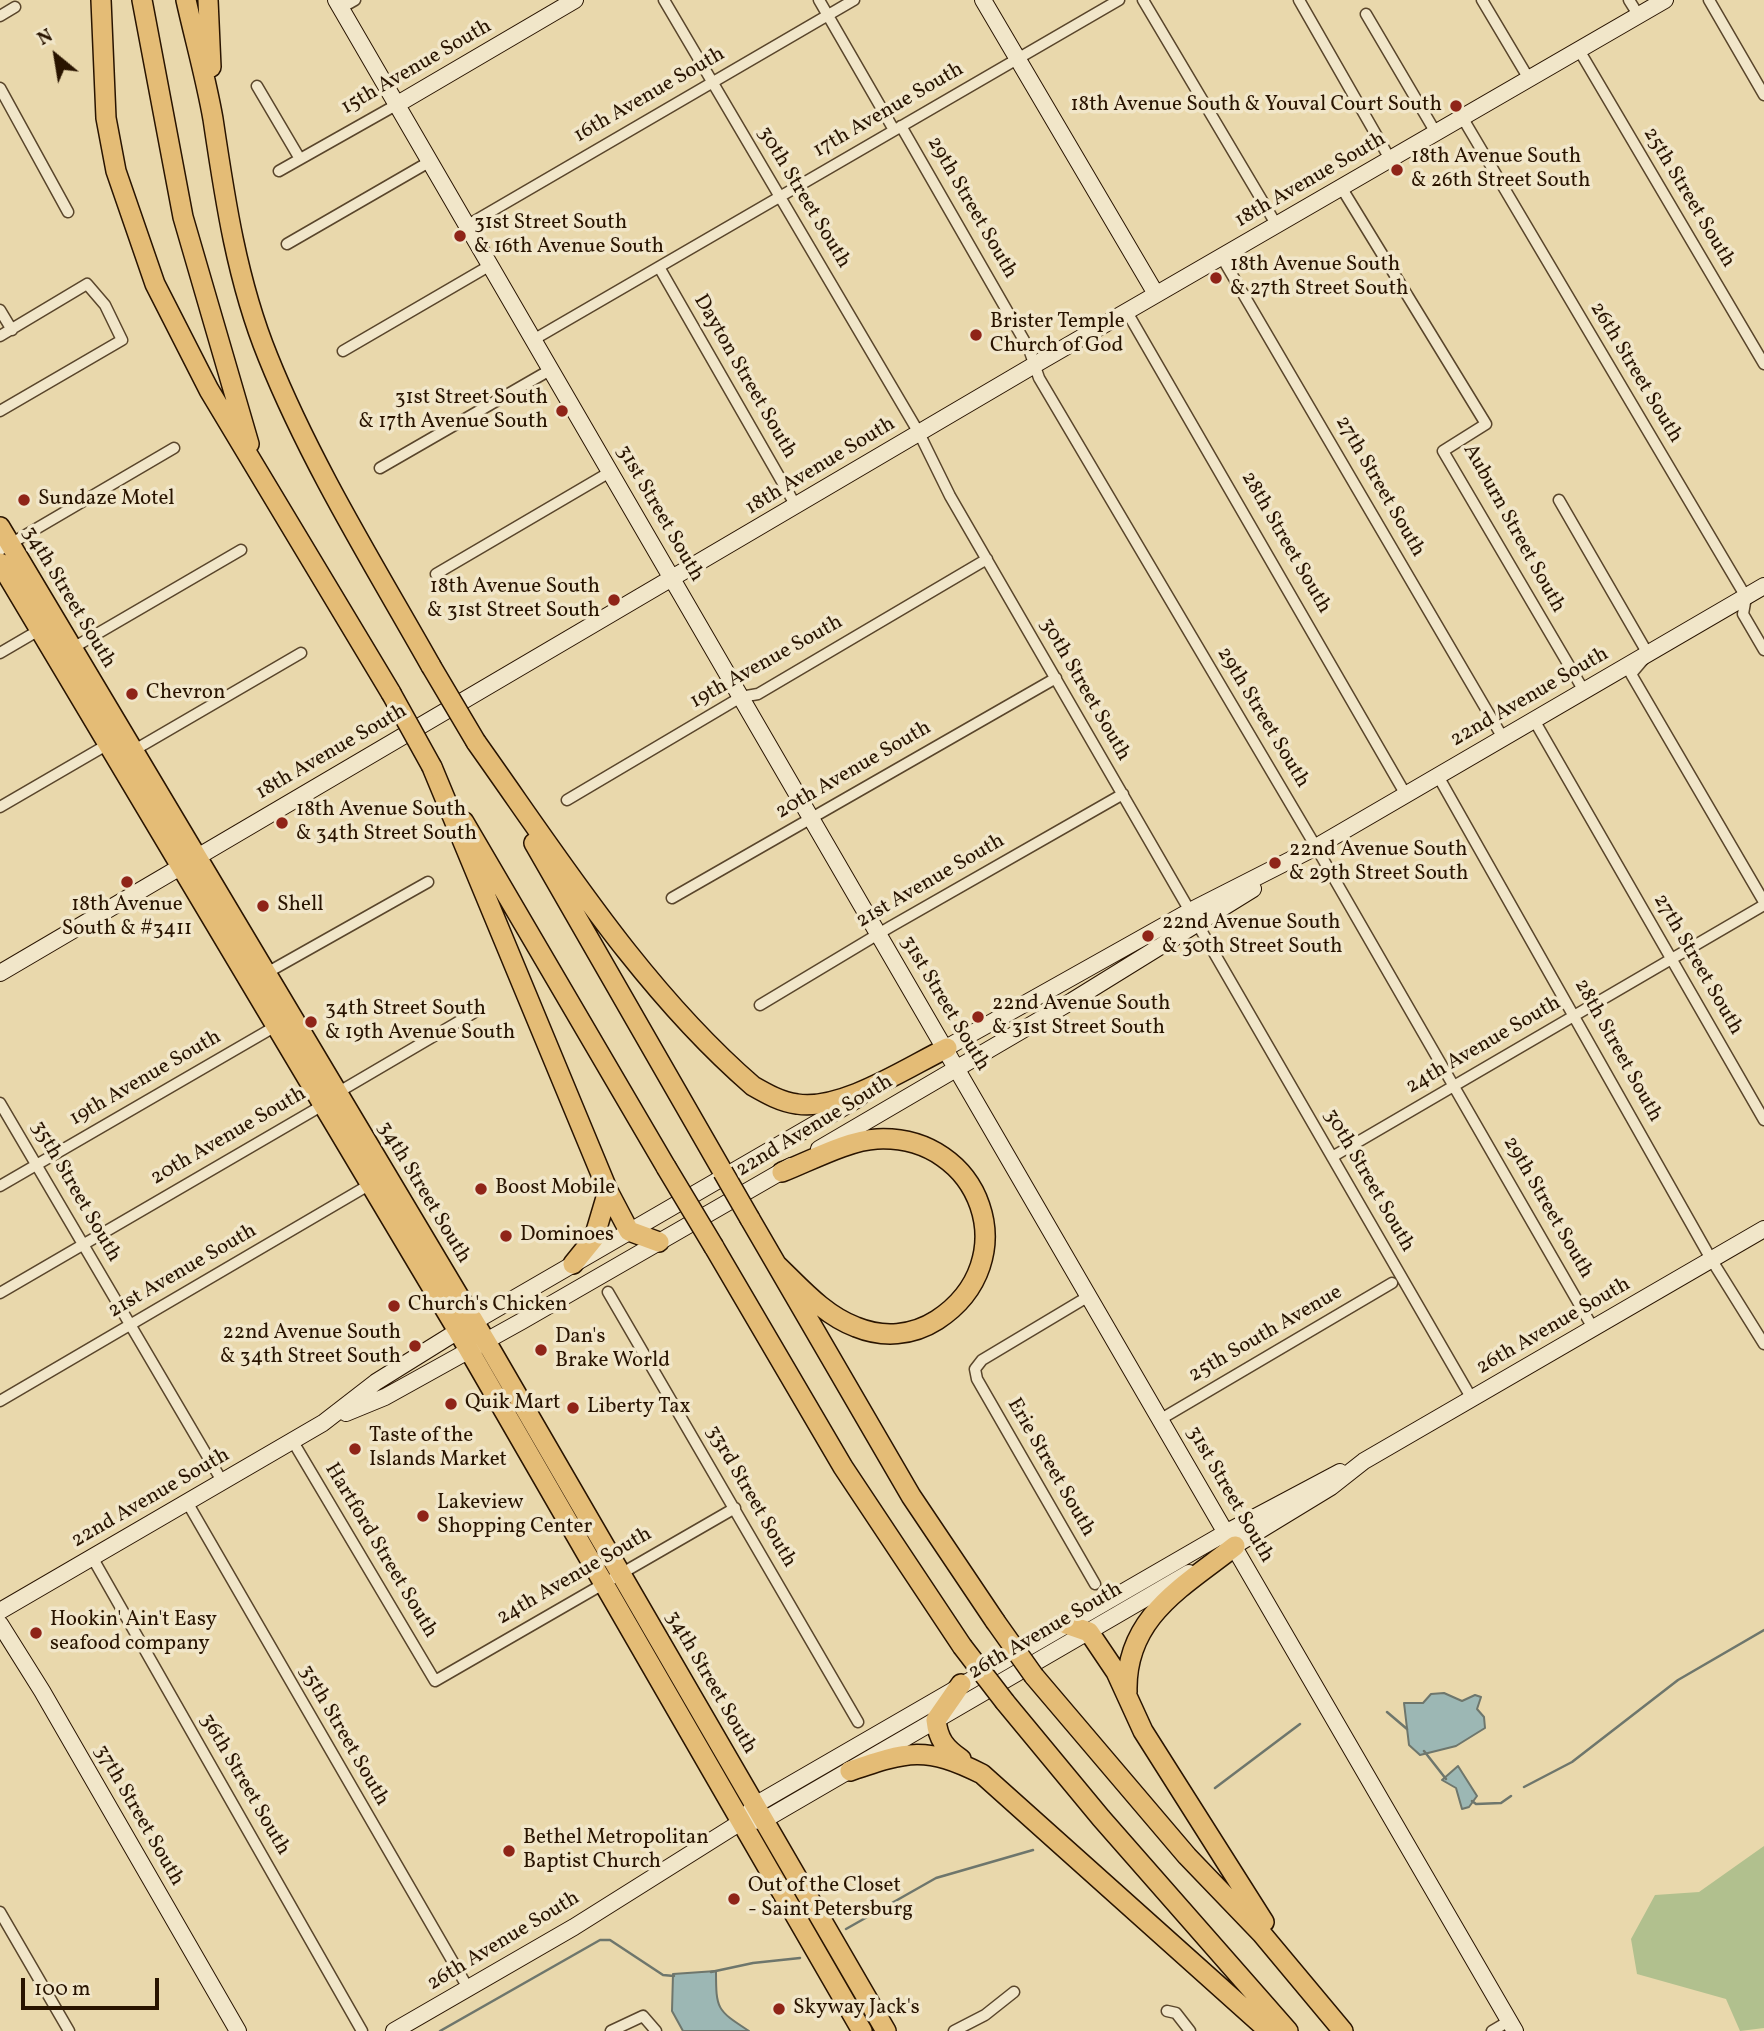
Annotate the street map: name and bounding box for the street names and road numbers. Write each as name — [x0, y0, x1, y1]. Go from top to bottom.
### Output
street label: 15th Avenue South — [337, 15, 497, 121]
street label: 16th Avenue South — [570, 43, 730, 149]
street label: 17th Avenue South — [809, 58, 969, 164]
street label: 30th Street South — [751, 123, 855, 273]
street label: 25th Street South — [1636, 123, 1740, 273]
street label: 18th Avenue South — [1231, 128, 1391, 234]
street label: 29th Street South — [920, 133, 1022, 283]
street label: Dayton Street South — [687, 290, 801, 464]
street label: 26th Street South — [1583, 298, 1687, 448]
street label: 18th Avenue South — [742, 412, 900, 522]
street label: 27th Street South — [1328, 412, 1430, 562]
street label: Auburn Street South — [1456, 440, 1570, 618]
street label: 31st Street South — [610, 441, 708, 587]
street label: 28th Street South — [1234, 468, 1336, 618]
street label: 34th Street South — [16, 522, 120, 674]
street label: 19th Avenue South — [686, 611, 848, 715]
street label: 30th Street South — [1033, 614, 1135, 766]
street label: 22nd Avenue South — [1446, 642, 1614, 754]
street label: 29th Street South — [1210, 643, 1314, 793]
street label: 18th Avenue South — [252, 700, 412, 806]
street label: 20th Avenue South — [772, 716, 936, 826]
street label: 21st Avenue South — [852, 829, 1010, 935]
street label: 27th Street South — [1646, 890, 1748, 1040]
street label: 31st Street South — [894, 932, 994, 1076]
street label: 28th Street South — [1567, 975, 1667, 1127]
street label: 24th Avenue South — [1402, 991, 1566, 1101]
street label: 19th Avenue South — [66, 1025, 226, 1133]
street label: 22nd Avenue South — [732, 1070, 898, 1184]
street label: 20th Avenue South — [147, 1082, 311, 1192]
street label: 30th Street South — [1317, 1105, 1419, 1257]
street label: 35th Street South — [24, 1117, 126, 1267]
street label: 34th Street South — [371, 1117, 475, 1269]
street label: 29th Street South — [1496, 1133, 1598, 1283]
street label: 21st Avenue South — [104, 1219, 262, 1325]
street label: 26th Avenue South — [1473, 1273, 1635, 1381]
street label: 25th South Avenue — [1185, 1281, 1347, 1389]
street label: Erie Street South — [1000, 1394, 1100, 1542]
street label: 33rd Street South — [699, 1421, 801, 1573]
street label: 31st Street South — [1180, 1422, 1278, 1568]
street label: 22nd Avenue South — [67, 1443, 235, 1555]
street label: Hartford Street South — [318, 1459, 442, 1643]
street label: 24th Avenue South — [493, 1522, 657, 1632]
street label: 26th Avenue South — [965, 1578, 1127, 1686]
street label: 34th Street South — [659, 1607, 761, 1759]
street label: 35th Street South — [292, 1661, 394, 1811]
street label: 36th Street South — [193, 1710, 295, 1860]
street label: 37th Street South — [87, 1741, 189, 1891]
street label: 26th Avenue South — [423, 1887, 585, 1997]

